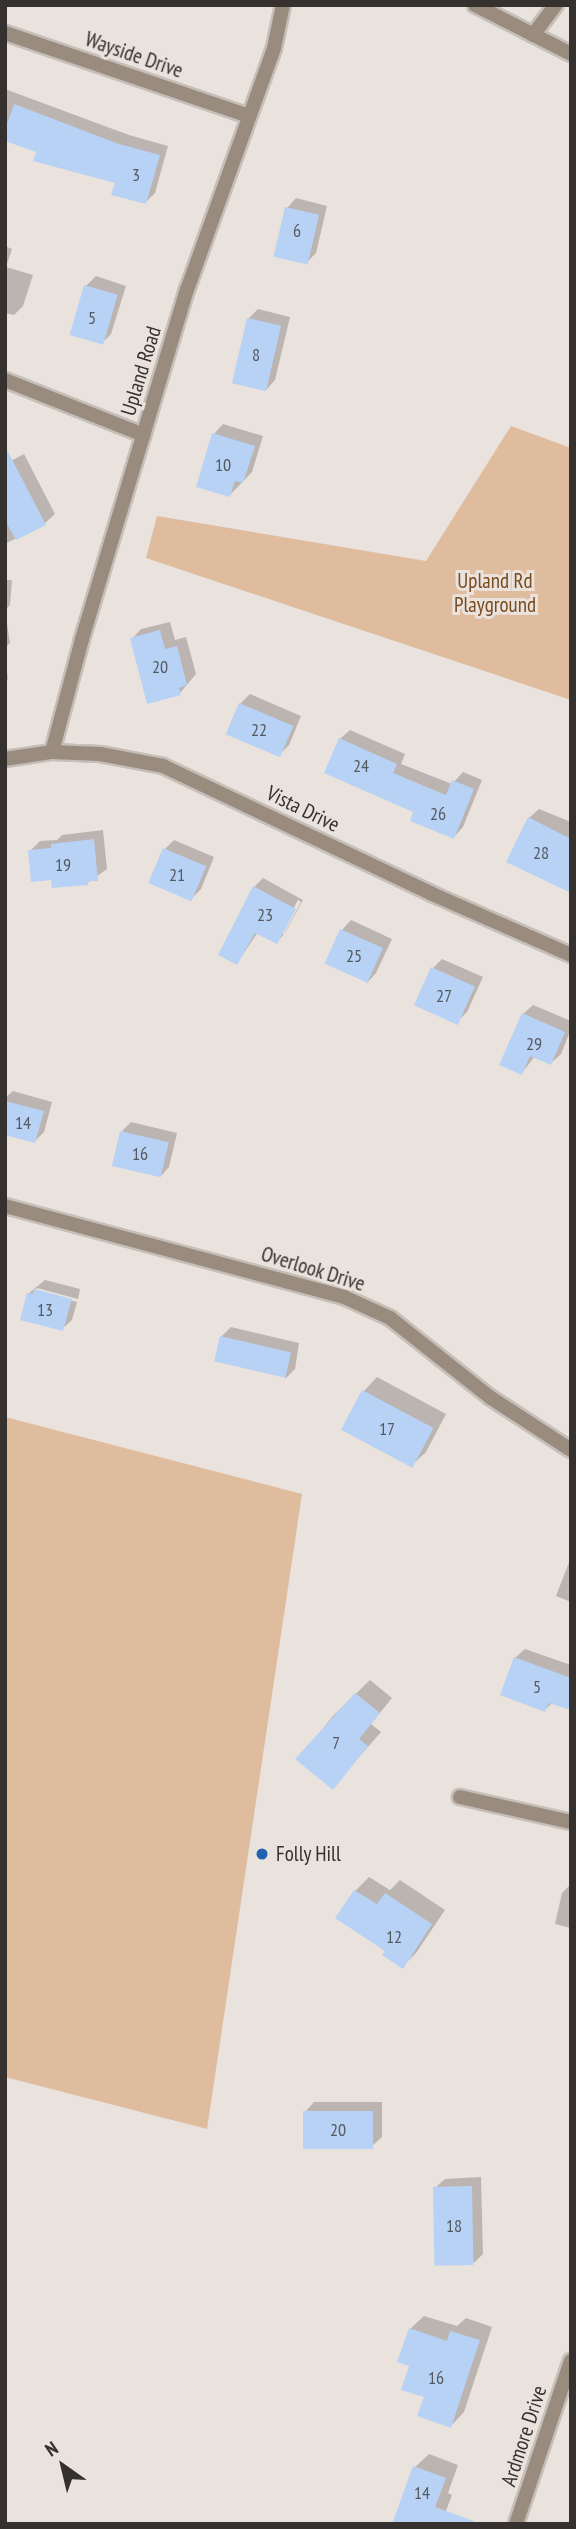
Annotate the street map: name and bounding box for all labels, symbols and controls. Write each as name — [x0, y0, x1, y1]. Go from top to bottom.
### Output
street label: Wayside Drive — [82, 27, 186, 83]
house number: 3 — [132, 164, 140, 186]
house number: 6 — [293, 220, 301, 242]
house number: 5 — [88, 307, 96, 329]
street label: Upland Road — [116, 323, 166, 419]
house number: 8 — [252, 344, 260, 366]
house number: 10 — [215, 454, 231, 476]
park label: Upland Rd Playground — [454, 568, 536, 618]
house number: 20 — [152, 656, 168, 678]
house number: 22 — [251, 719, 267, 741]
house number: 24 — [353, 755, 369, 777]
street label: Vista Drive — [262, 781, 344, 837]
house number: 26 — [430, 803, 446, 825]
house number: 28 — [533, 842, 549, 864]
house number: 19 — [55, 854, 71, 876]
house number: 21 — [169, 864, 185, 886]
house number: 23 — [257, 904, 273, 926]
house number: 25 — [346, 945, 362, 967]
house number: 27 — [436, 985, 452, 1007]
house number: 29 — [526, 1033, 542, 1055]
house number: 14 — [15, 1112, 31, 1134]
house number: 16 — [132, 1143, 148, 1165]
street label: Overlook Drive — [258, 1241, 368, 1297]
house number: 13 — [37, 1299, 53, 1321]
house number: 17 — [379, 1418, 395, 1440]
house number: 5 — [533, 1676, 541, 1698]
house number: 7 — [332, 1732, 340, 1754]
place label: Folly Hill — [276, 1841, 341, 1867]
marker: Folly Hill — [254, 1846, 270, 1862]
house number: 12 — [386, 1926, 402, 1948]
house number: 20 — [330, 2119, 346, 2141]
house number: 18 — [446, 2215, 462, 2237]
house number: 16 — [428, 2367, 444, 2389]
street label: Ardmore Drive — [496, 2382, 552, 2490]
north arrow — [28, 2431, 98, 2501]
text: N — [40, 2436, 62, 2461]
house number: 14 — [414, 2482, 430, 2504]

